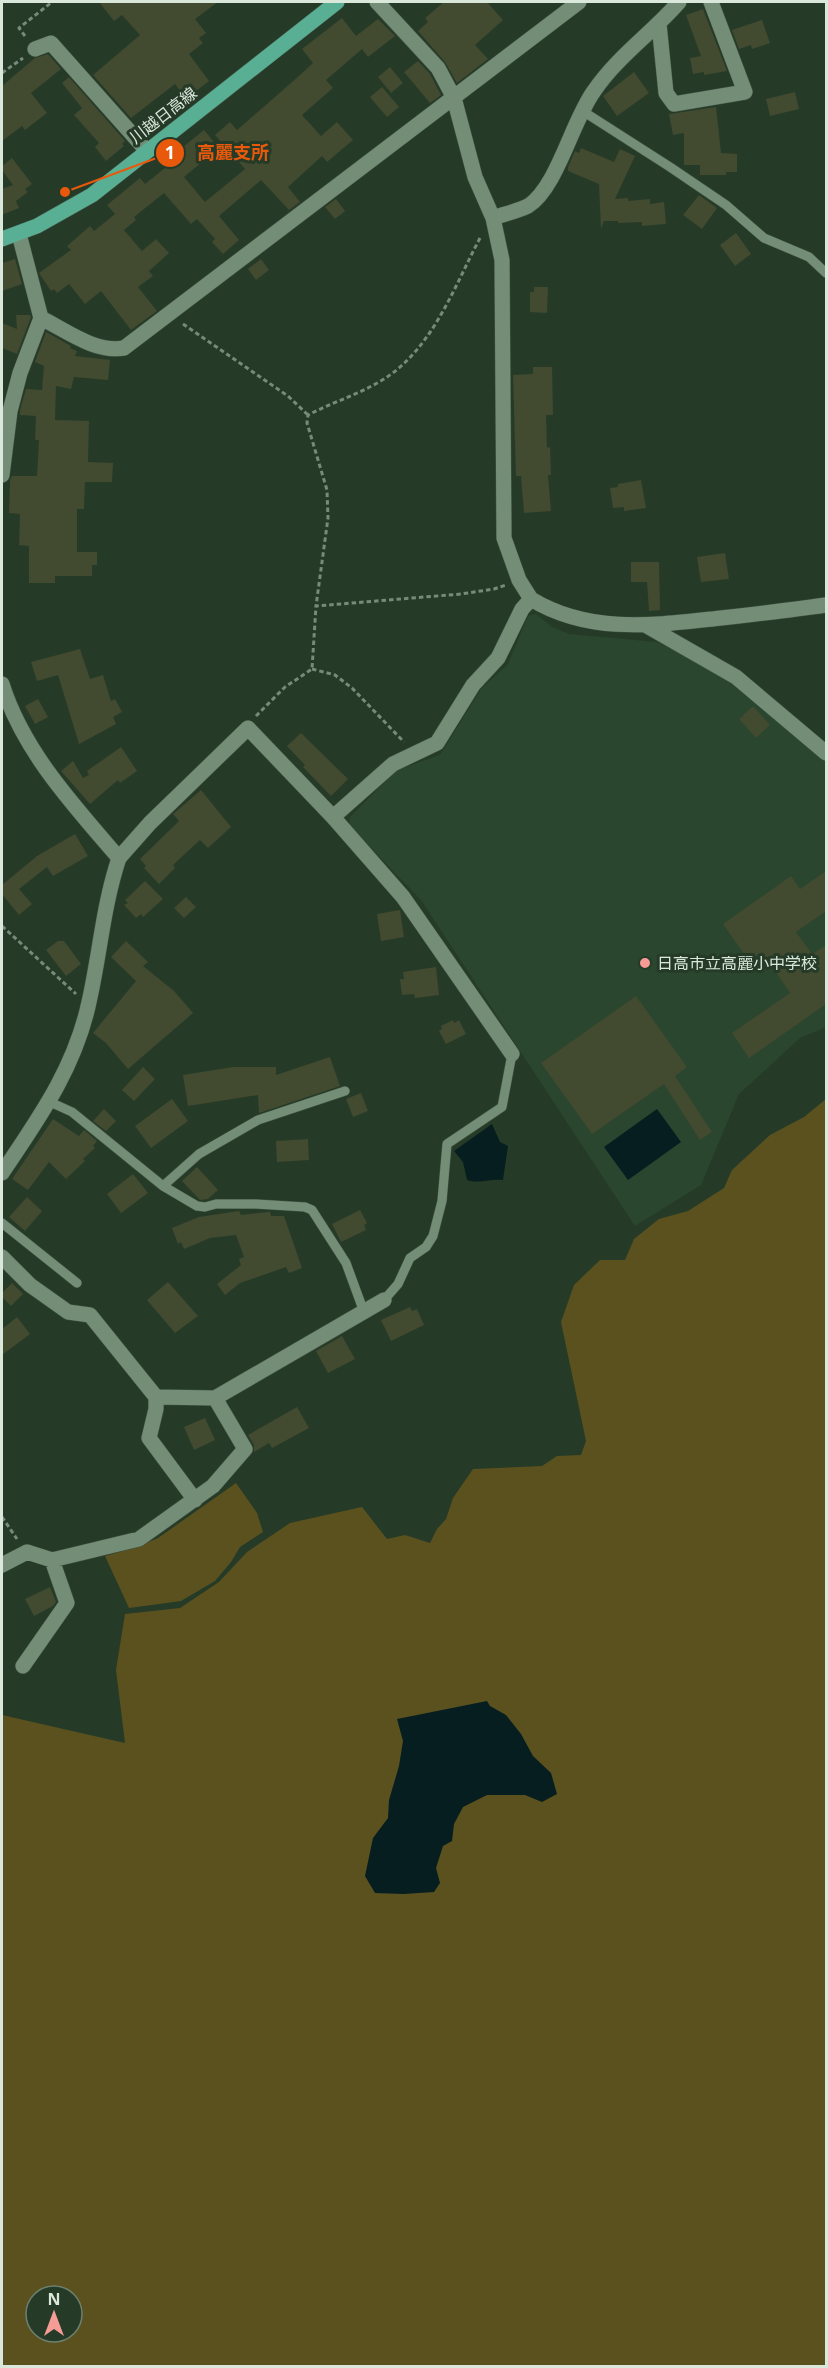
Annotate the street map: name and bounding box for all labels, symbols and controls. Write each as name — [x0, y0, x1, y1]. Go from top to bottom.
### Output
street label: 川越日高線 — [125, 82, 201, 148]
callout: 高麗支所 — [155, 135, 281, 171]
text: 1 — [165, 140, 175, 164]
text: 高麗支所 — [197, 140, 269, 164]
place label: 日高市立高麗小中学校 — [657, 952, 817, 974]
marker: 日高市立高麗小中学校 — [638, 956, 652, 970]
north arrow — [24, 2284, 84, 2344]
text: N — [47, 2288, 61, 2310]

